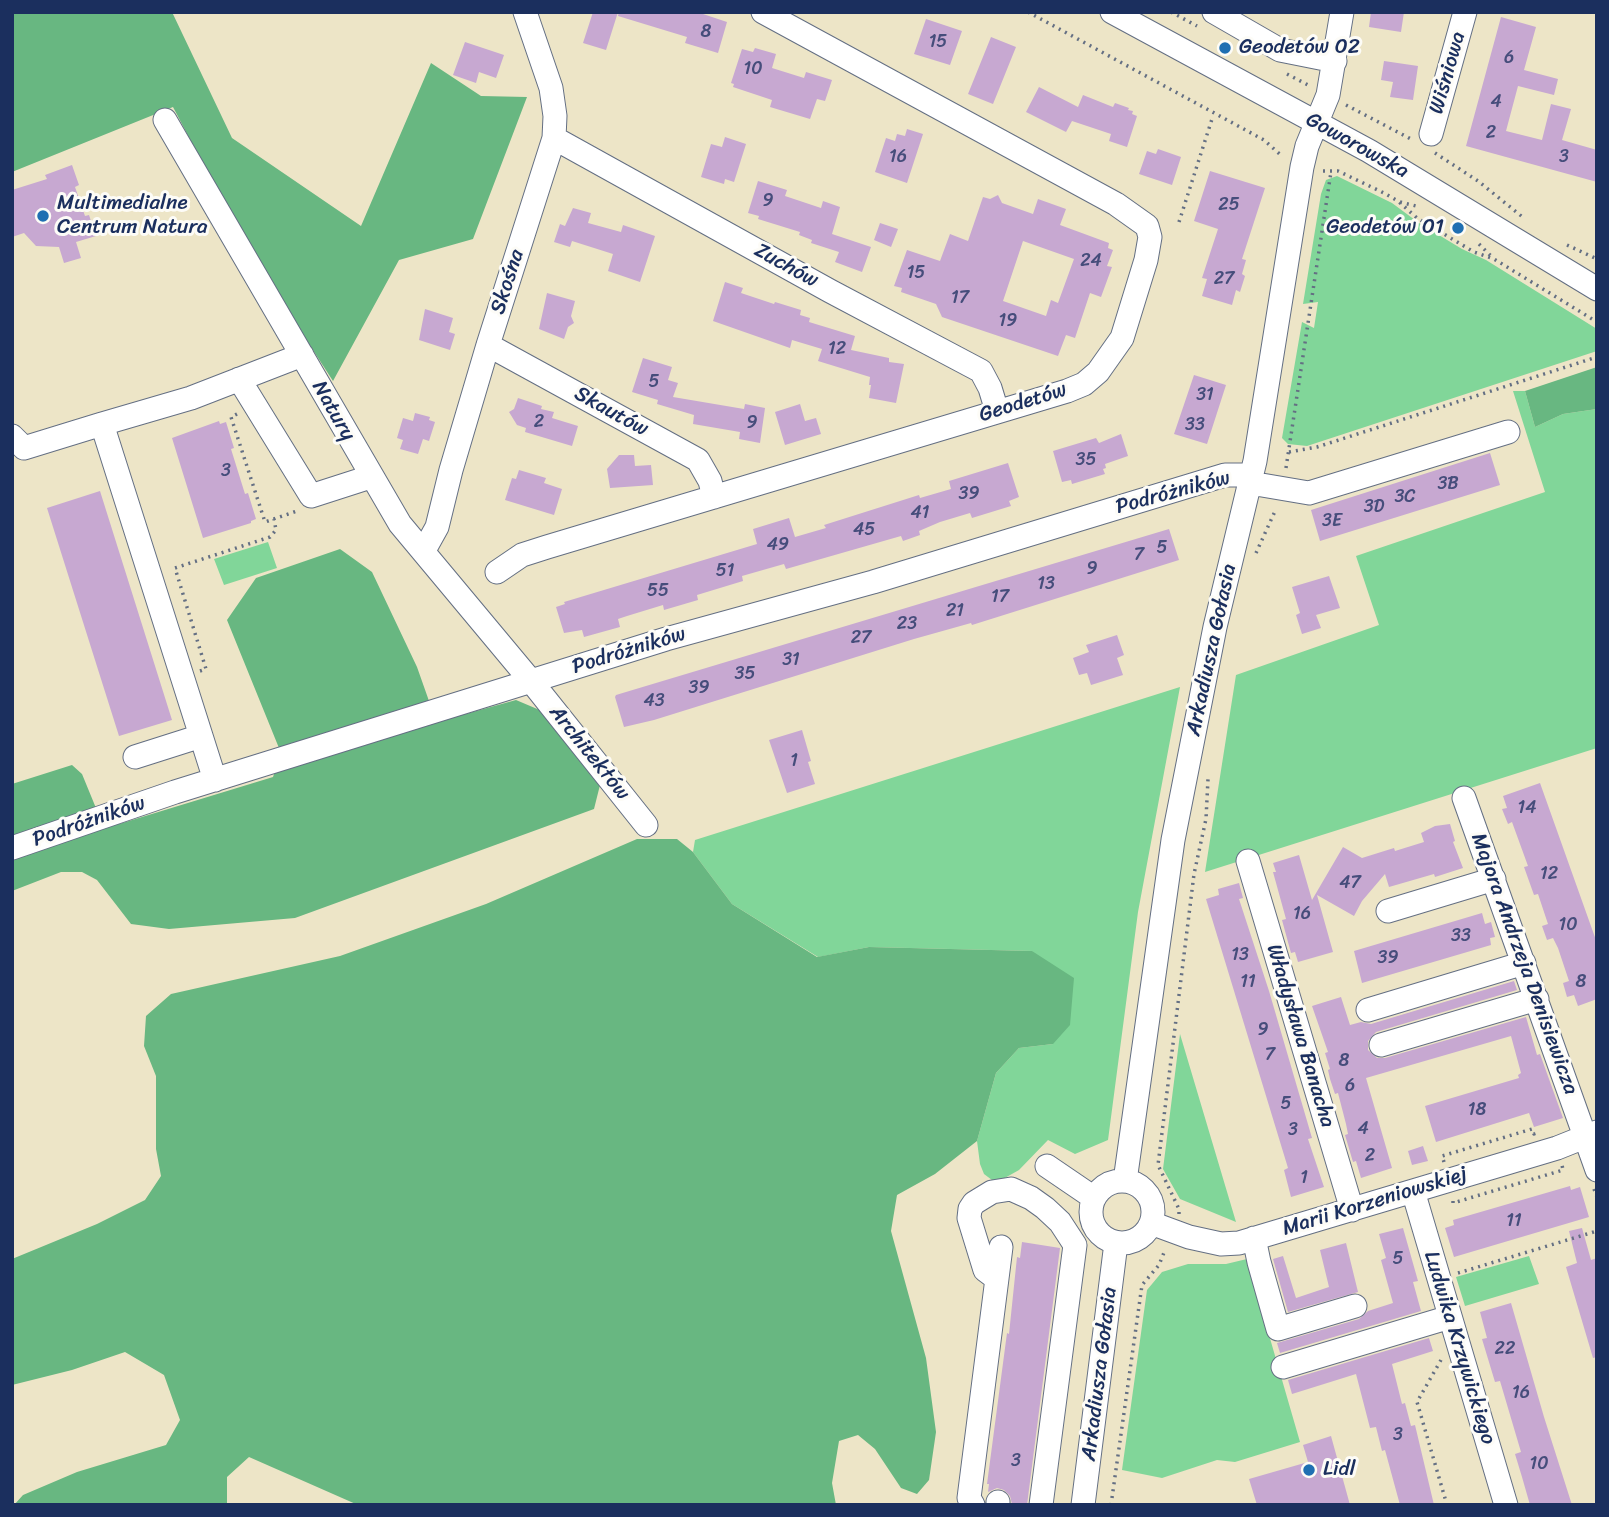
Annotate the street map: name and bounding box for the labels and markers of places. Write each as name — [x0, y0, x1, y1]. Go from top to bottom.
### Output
place label: Geodetów 02 — [1239, 35, 1360, 61]
marker: Geodetów 02 — [1217, 40, 1233, 56]
place label: Multimedialne Centrum Natura — [57, 191, 208, 241]
marker: Multimedialne Centrum Natura — [35, 208, 51, 224]
place label: Geodetów 01 — [1326, 215, 1444, 241]
marker: Geodetów 01 — [1450, 220, 1466, 236]
place label: Lidl — [1323, 1457, 1356, 1483]
marker: Lidl — [1301, 1462, 1317, 1478]

